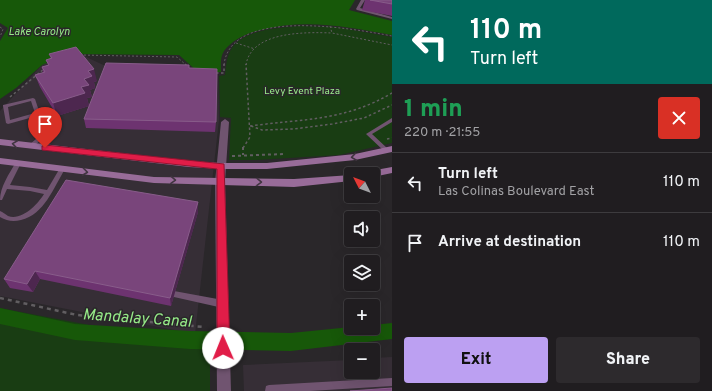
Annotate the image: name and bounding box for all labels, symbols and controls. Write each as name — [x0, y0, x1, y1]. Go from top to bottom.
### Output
text: 110 m — [470, 13, 542, 49]
icon: left — [404, 16, 456, 68]
water label: Lake Carolyn — [8, 25, 70, 39]
text: Turn left — [470, 48, 538, 71]
park label: Levy Event Plaza — [264, 85, 340, 98]
text: 1 min — [404, 95, 463, 125]
button: close — [658, 97, 700, 139]
pin — [28, 107, 62, 148]
icon: arrive — [34, 113, 56, 135]
text: 220 m · 21:55 — [404, 125, 480, 141]
one-way arrow — [12, 140, 18, 149]
one-way arrow — [351, 152, 357, 161]
text: Turn left — [438, 165, 498, 184]
one-way arrow — [82, 167, 88, 176]
north arrow — [344, 167, 380, 203]
map controls — [344, 167, 380, 379]
icon: left — [404, 172, 426, 194]
text: 110 m — [663, 173, 700, 192]
one-way arrow — [170, 176, 176, 184]
one-way arrow — [256, 178, 262, 186]
text: Las Colinas Boulevard East — [438, 184, 594, 200]
button: sound — [344, 211, 380, 247]
icon: arrive — [404, 232, 426, 254]
text: Arrive at destination — [438, 233, 581, 252]
text: 110 m — [663, 233, 700, 252]
button: layers — [344, 255, 380, 291]
button: + — [344, 299, 380, 335]
water label: Mandalay Canal — [82, 305, 193, 333]
position arrow — [202, 327, 244, 369]
button: Exit — [404, 337, 548, 383]
button: Share — [556, 337, 700, 383]
button: − — [344, 343, 380, 379]

